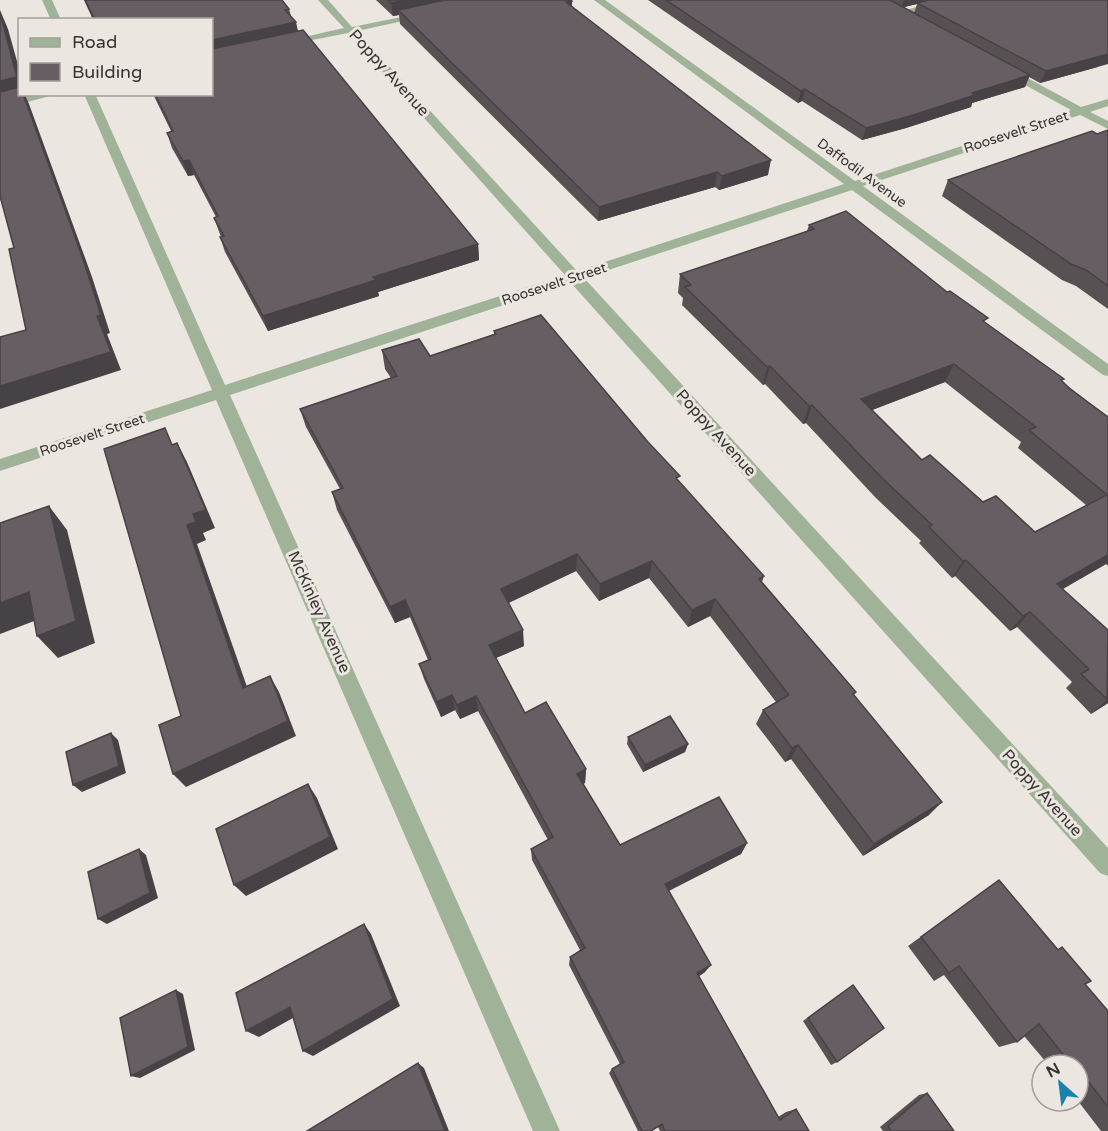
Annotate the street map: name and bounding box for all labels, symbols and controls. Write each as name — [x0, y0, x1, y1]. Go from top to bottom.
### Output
legend — [18, 18, 213, 96]
street label: Poppy Avenue — [345, 25, 433, 121]
text: Road — [72, 31, 117, 53]
text: Building — [72, 61, 142, 83]
street label: Roosevelt Street — [961, 107, 1071, 157]
street label: Daffodil Avenue — [814, 135, 910, 211]
street label: Roosevelt Street — [499, 259, 609, 309]
street label: Poppy Avenue — [672, 385, 760, 481]
street label: Roosevelt Street — [37, 410, 147, 460]
street label: McKinley Avenue — [283, 548, 355, 676]
street label: Poppy Avenue — [998, 745, 1086, 841]
north arrow — [1030, 1053, 1090, 1113]
text: N — [1043, 1059, 1064, 1082]

